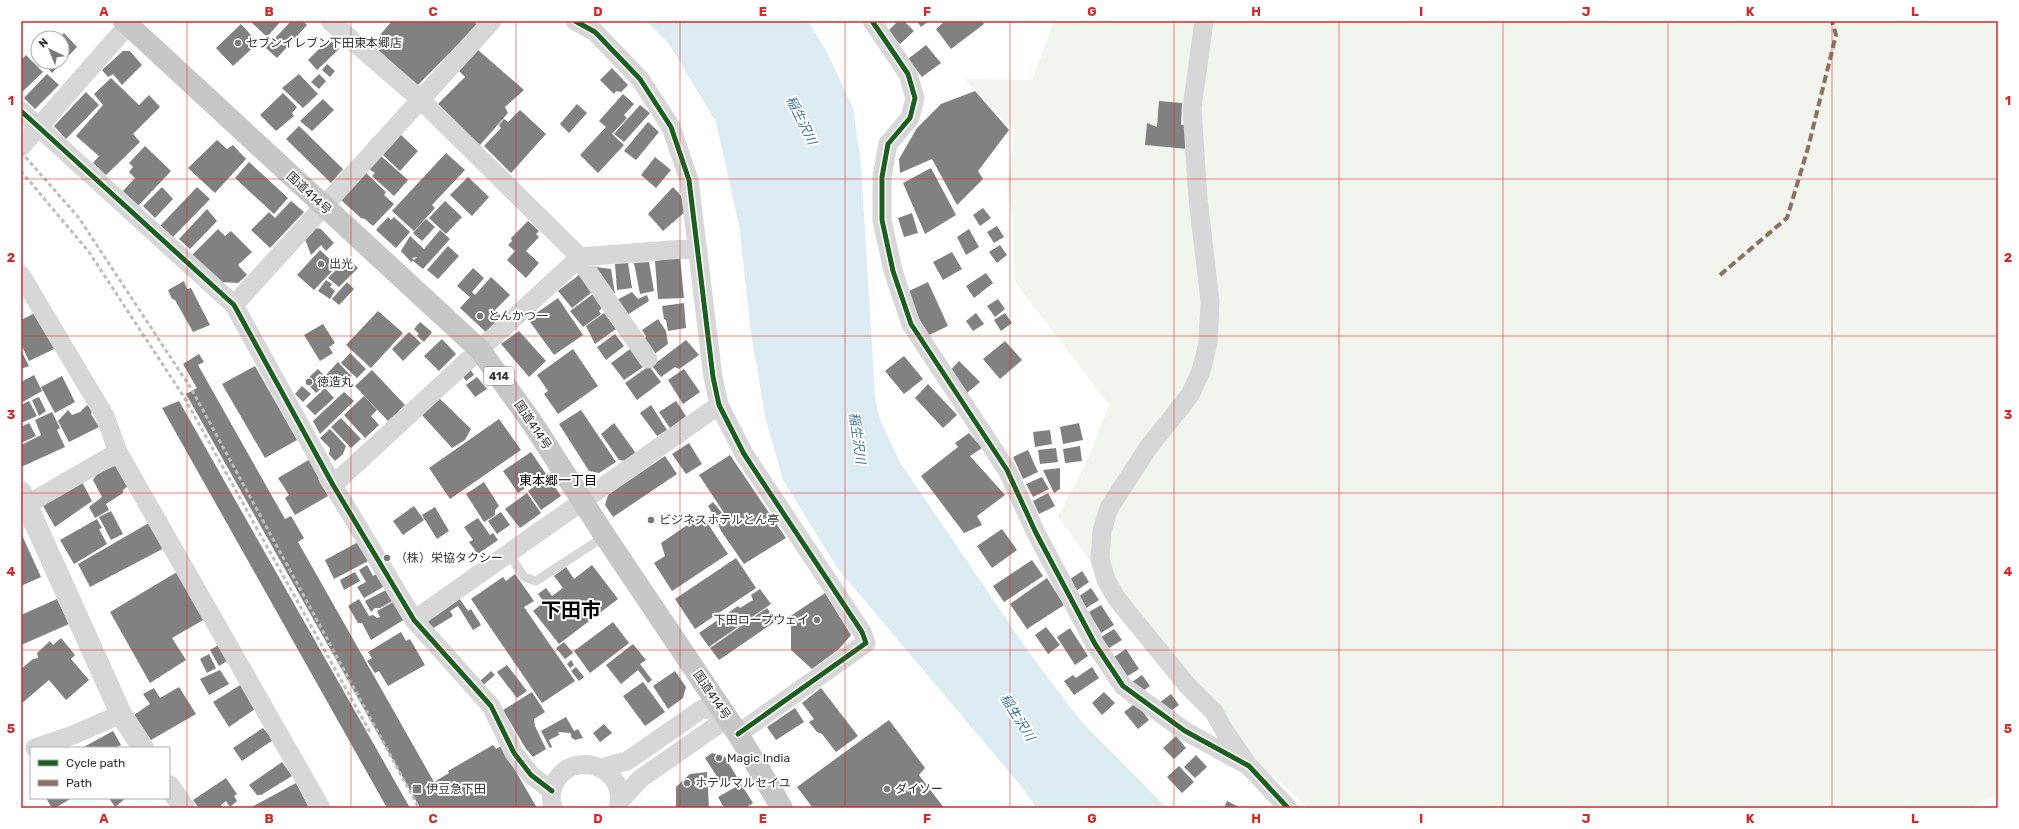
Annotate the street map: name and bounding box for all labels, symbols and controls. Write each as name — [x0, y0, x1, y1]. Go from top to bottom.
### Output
text: A — [99, 4, 109, 19]
text: B — [264, 4, 274, 19]
text: C — [428, 4, 438, 19]
text: D — [593, 4, 603, 19]
text: E — [759, 4, 767, 19]
text: F — [923, 4, 931, 19]
text: G — [1087, 4, 1097, 19]
text: H — [1251, 4, 1261, 19]
text: I — [1419, 4, 1423, 19]
text: J — [1582, 4, 1590, 19]
text: K — [1746, 4, 1755, 19]
text: L — [1911, 4, 1919, 19]
north arrow — [30, 30, 70, 70]
text: N — [36, 36, 51, 51]
place label: セブンイレブン下田東本郷店 — [246, 36, 402, 50]
marker: セブンイレブン下田東本郷店 — [233, 38, 243, 48]
text: 1 — [8, 93, 14, 108]
text: 1 — [2005, 93, 2011, 108]
water label: 稲生沢川 — [783, 94, 821, 149]
street label: 国道414号 — [284, 169, 334, 217]
text: 2 — [7, 250, 15, 265]
text: 2 — [2004, 250, 2012, 265]
place label: 出光 — [329, 257, 353, 271]
marker: 出光 — [316, 259, 326, 269]
place label: とんかつ一 — [488, 309, 548, 323]
marker: とんかつ一 — [475, 311, 485, 321]
road number: 414 — [484, 367, 514, 385]
place label: 徳造丸 — [317, 375, 353, 389]
marker: 徳造丸 — [304, 377, 314, 387]
street label: 国道414号 — [512, 398, 554, 452]
text: 3 — [7, 407, 16, 422]
text: 3 — [2004, 407, 2013, 422]
water label: 稲生沢川 — [846, 411, 869, 467]
district label: 東本郷一丁目 — [519, 473, 597, 488]
place label: ビジネスホテルとん亭 — [659, 513, 779, 527]
marker: ビジネスホテルとん亭 — [646, 515, 656, 525]
place label: （株）栄協タクシー — [395, 551, 503, 565]
marker: （株）栄協タクシー — [382, 553, 392, 563]
text: 4 — [7, 564, 16, 579]
text: 4 — [2004, 564, 2013, 579]
district label: 下田市 — [541, 598, 601, 622]
place label: 下田ロープウェイ — [714, 613, 809, 627]
marker: 下田ロープウェイ — [812, 615, 822, 625]
street label: 国道414号 — [691, 668, 733, 722]
water label: 稲生沢川 — [997, 691, 1039, 745]
text: 5 — [7, 721, 15, 736]
text: 5 — [2004, 721, 2012, 736]
legend — [30, 747, 170, 799]
place label: Magic India — [727, 751, 790, 765]
marker: Magic India — [714, 753, 724, 763]
text: Cycle path — [66, 756, 125, 770]
text: Path — [66, 776, 92, 790]
place label: ホテルマルセイユ — [695, 776, 791, 790]
marker: ホテルマルセイユ — [682, 778, 692, 788]
place label: 伊豆急下田 — [426, 782, 486, 796]
place label: ダイソー — [895, 782, 943, 796]
marker: 伊豆急下田 — [411, 783, 423, 795]
marker: ダイソー — [882, 784, 892, 794]
text: A — [99, 811, 109, 826]
text: B — [264, 811, 274, 826]
text: C — [428, 811, 438, 826]
text: D — [593, 811, 603, 826]
text: E — [759, 811, 767, 826]
text: F — [923, 811, 931, 826]
text: G — [1087, 811, 1097, 826]
text: H — [1251, 811, 1261, 826]
text: I — [1419, 811, 1423, 826]
text: J — [1582, 811, 1590, 826]
text: K — [1746, 811, 1755, 826]
text: L — [1911, 811, 1919, 826]

